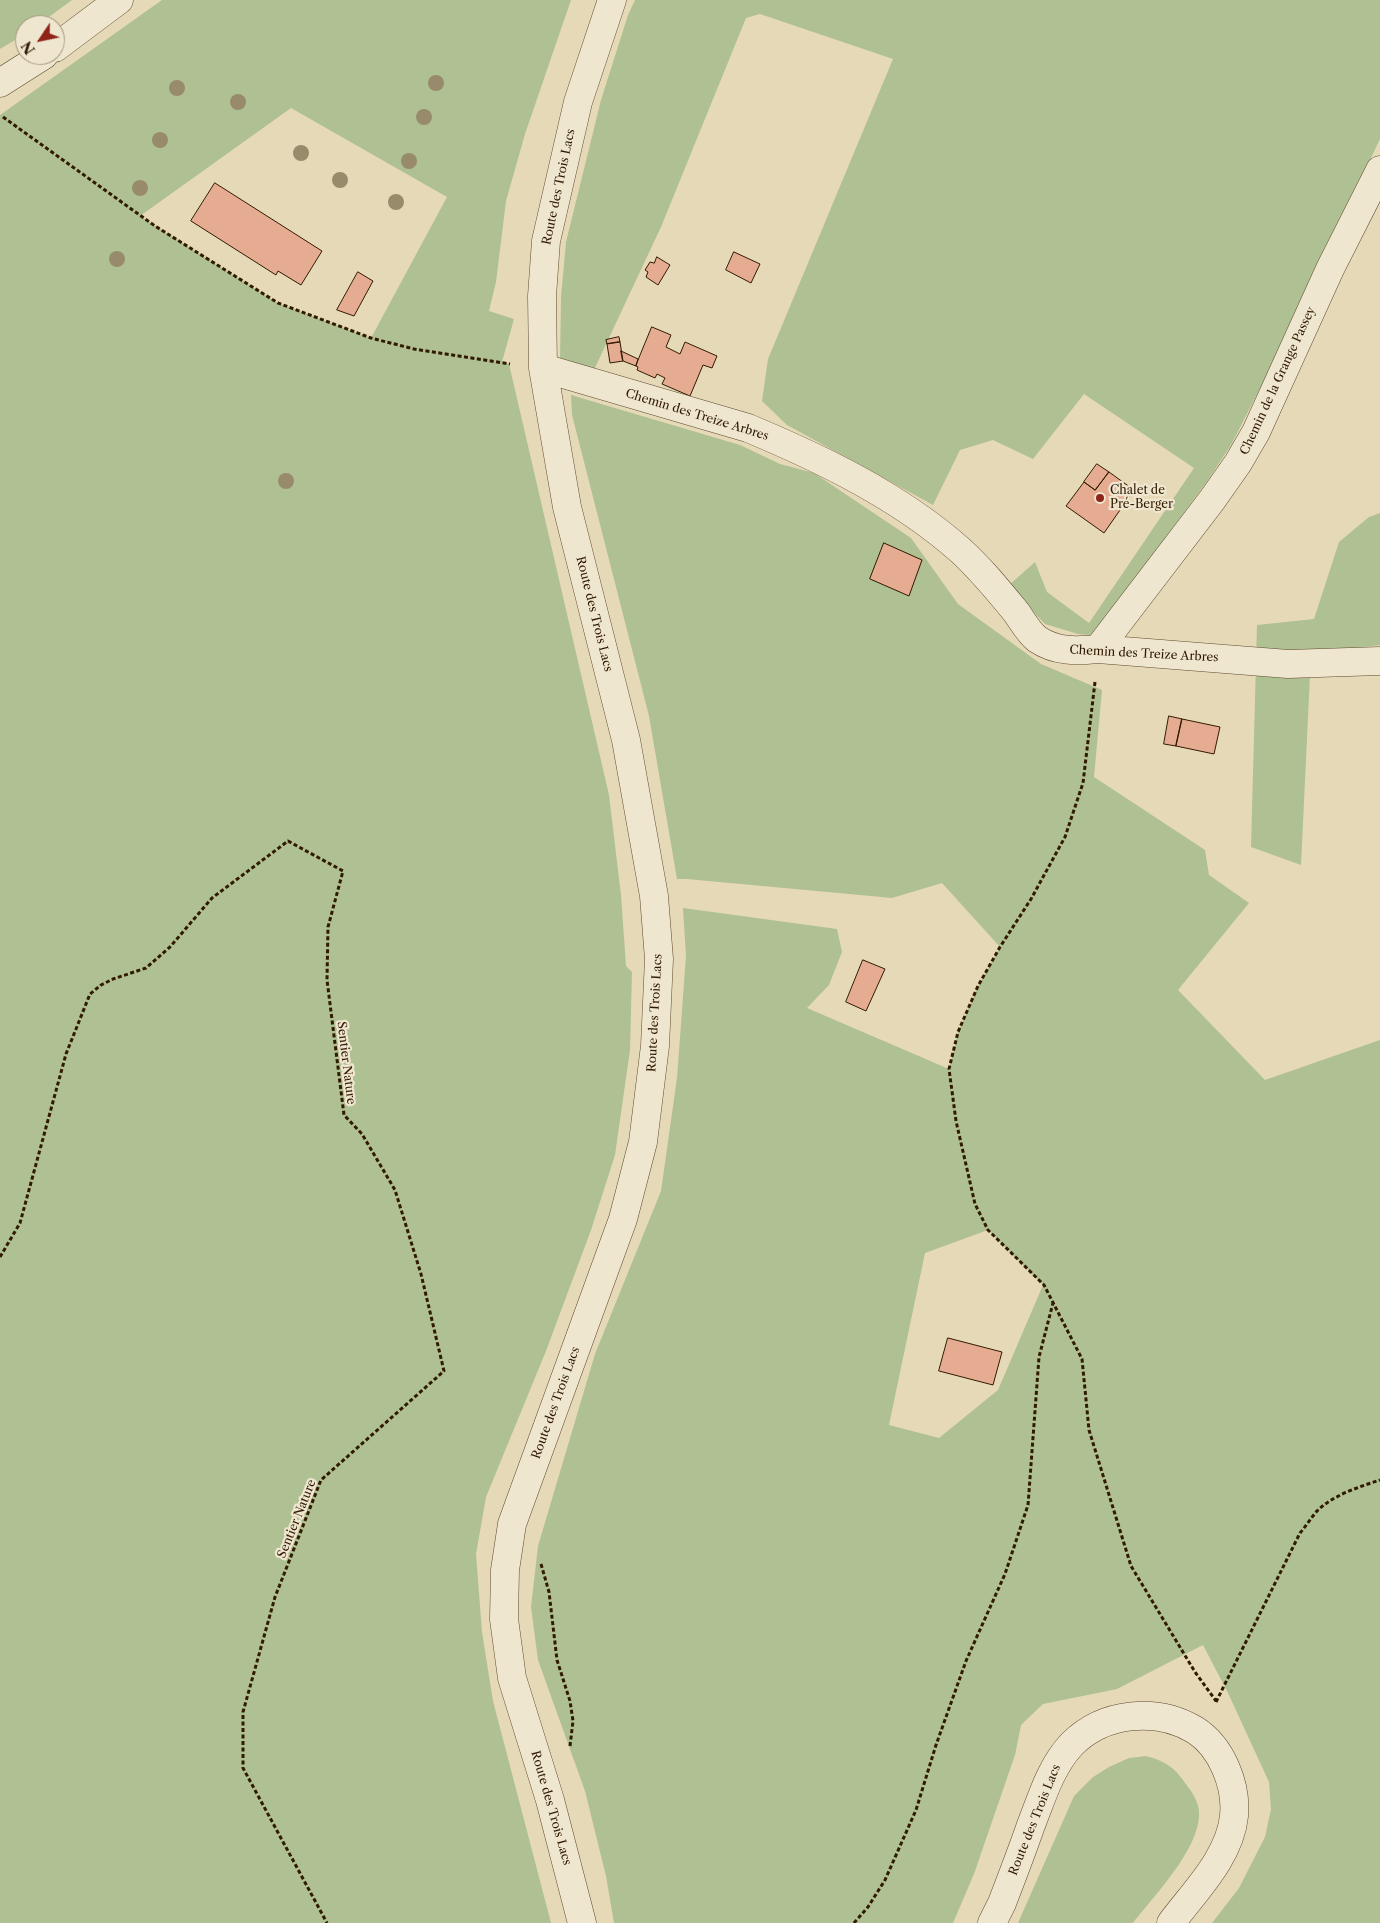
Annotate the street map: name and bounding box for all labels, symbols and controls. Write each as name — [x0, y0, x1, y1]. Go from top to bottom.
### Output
north arrow — [15, 15, 65, 65]
text: N — [18, 38, 39, 58]
street label: Route des Trois Lacs — [540, 128, 578, 246]
street label: Chemin de la Grange Passey — [1237, 305, 1319, 457]
street label: Chemin des Treize Arbres — [624, 386, 770, 444]
place label: Chalet de Pré-Berger — [1110, 484, 1173, 512]
marker: Chalet de Pré-Berger — [1094, 492, 1106, 504]
street label: Route des Trois Lacs — [573, 555, 615, 673]
street label: Chemin des Treize Arbres — [1069, 643, 1219, 665]
street label: Route des Trois Lacs — [645, 954, 665, 1072]
street label: Sentier Nature — [334, 1021, 358, 1105]
street label: Route des Trois Lacs — [529, 1345, 583, 1461]
street label: Sentier Nature — [275, 1478, 319, 1560]
street label: Route des Trois Lacs — [528, 1749, 574, 1867]
street label: Route des Trois Lacs — [1006, 1762, 1064, 1878]

